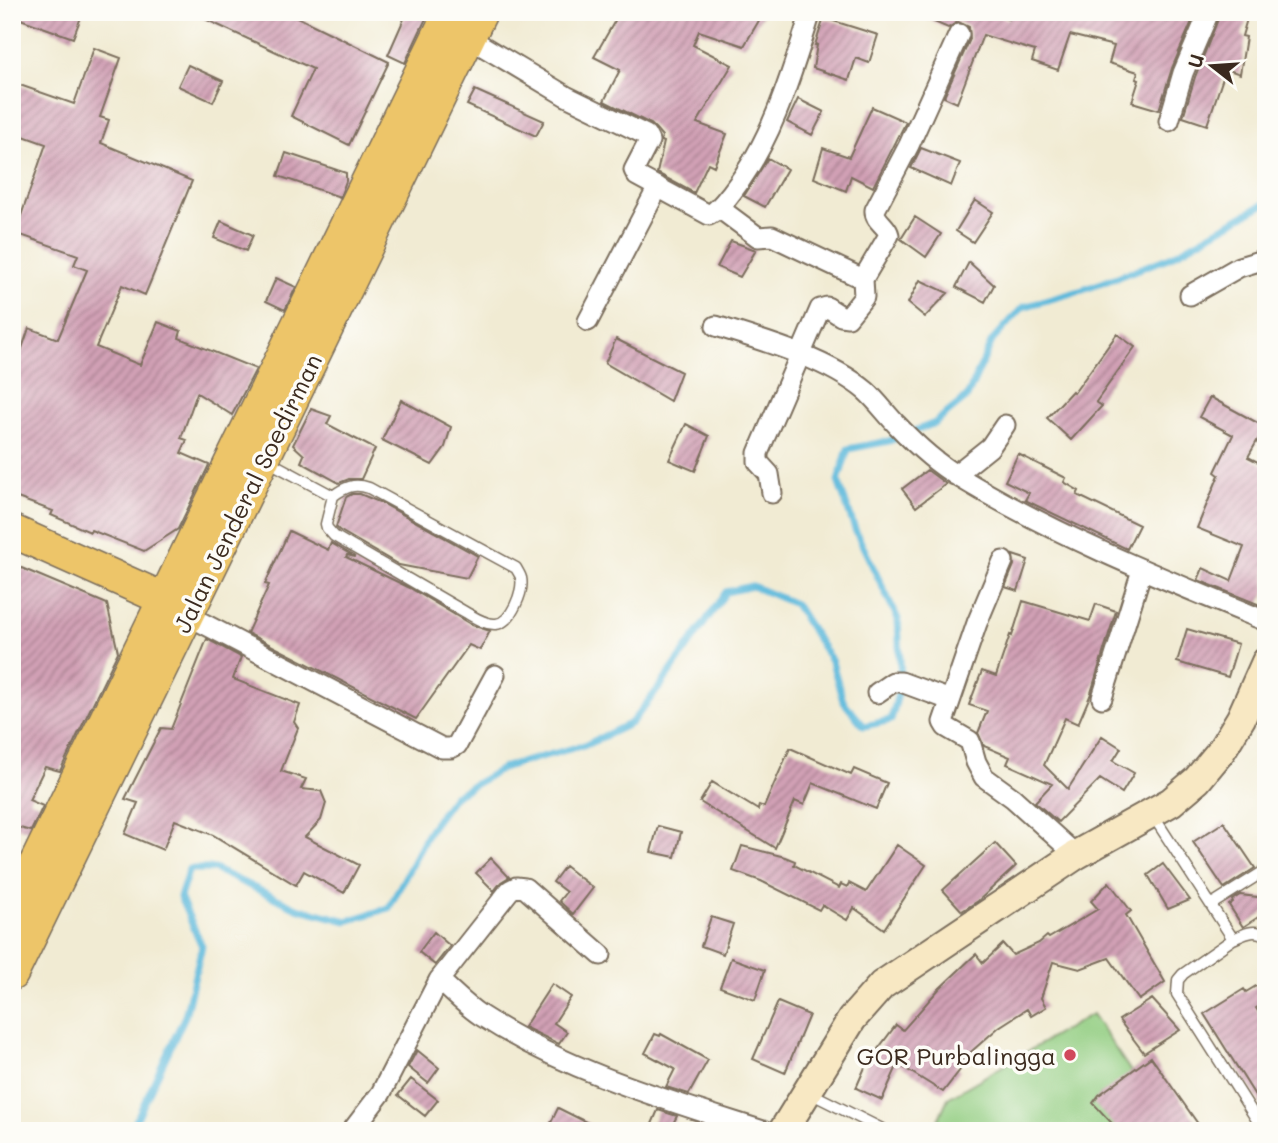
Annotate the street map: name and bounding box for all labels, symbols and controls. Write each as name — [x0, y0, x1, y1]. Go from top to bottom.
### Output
north arrow — [1176, 32, 1246, 102]
text: U — [1181, 51, 1209, 71]
street label: Jalan Jenderal Soedirman — [166, 348, 328, 638]
place label: GOR Purbalingga — [857, 1040, 1056, 1071]
marker: GOR Purbalingga — [1062, 1047, 1078, 1063]

